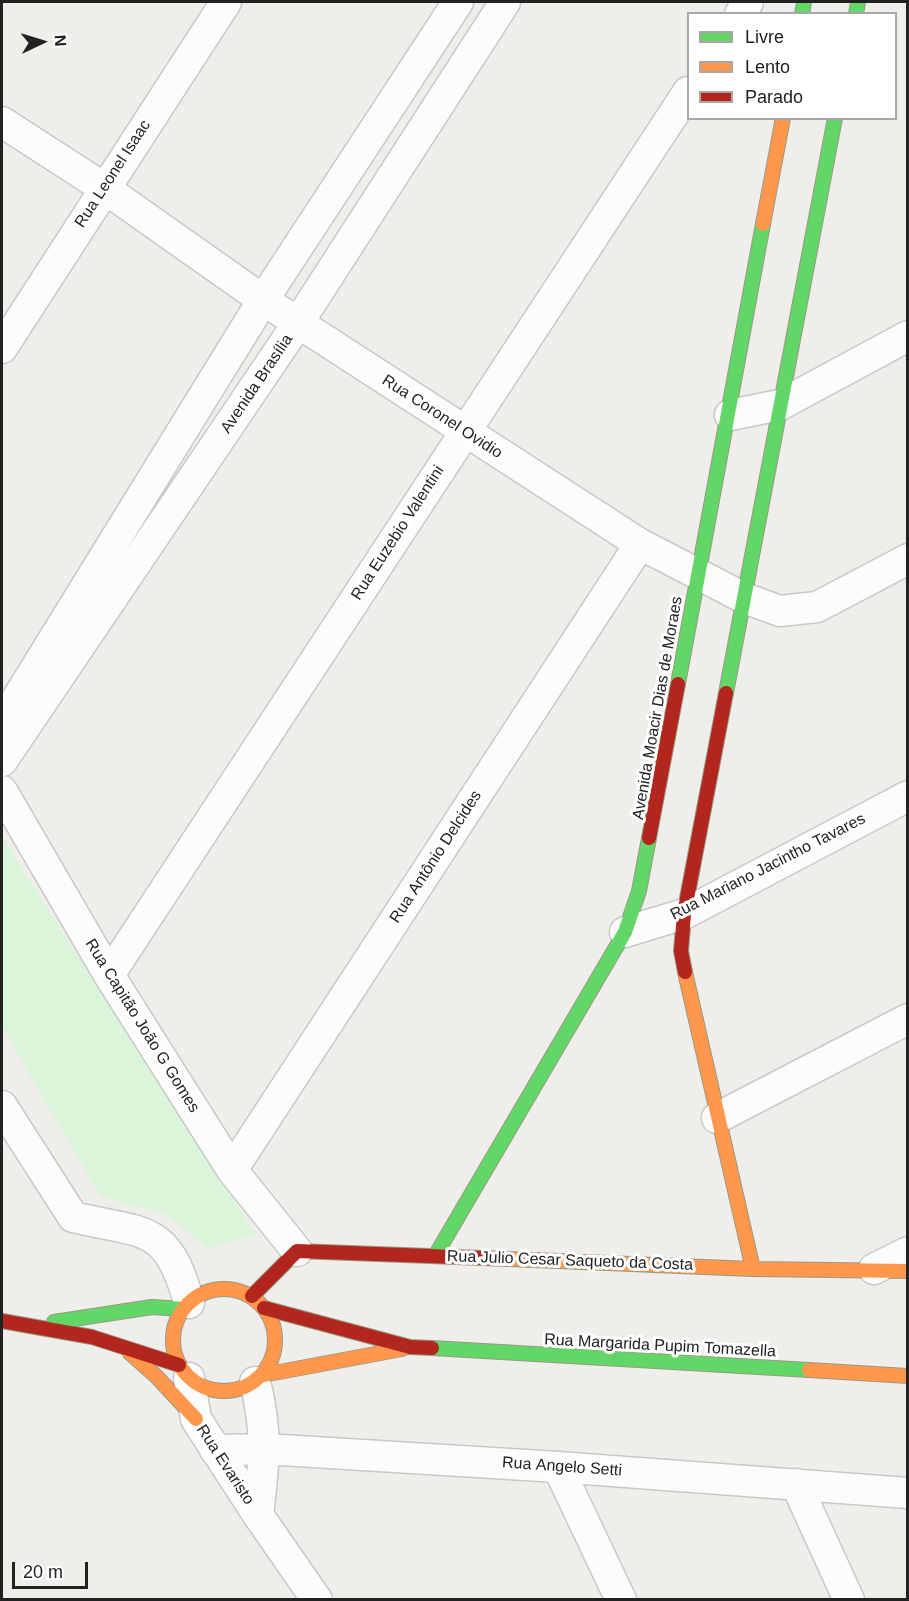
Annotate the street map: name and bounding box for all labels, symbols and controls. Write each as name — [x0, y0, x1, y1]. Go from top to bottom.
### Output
north arrow — [12, 12, 72, 72]
legend — [687, 12, 897, 120]
text: Livre — [745, 27, 784, 47]
text: N — [52, 34, 69, 47]
text: Lento — [745, 57, 790, 77]
text: Parado — [745, 87, 803, 107]
street label: Rua Leonel Isaac — [71, 117, 155, 231]
street label: Avenida Brasília — [217, 331, 297, 437]
street label: Rua Coronel Ovidio — [378, 371, 506, 463]
street label: Rua Euzebio Valentini — [347, 462, 449, 604]
street label: Avenida Moacir Dias de Moraes — [629, 595, 687, 821]
street label: Rua Antônio Delcides — [386, 787, 486, 927]
street label: Rua Mariano Jacintho Tavares — [667, 809, 869, 925]
street label: Rua Capitão João G Gomes — [81, 936, 203, 1116]
street label: Rua Julio Cesar Saqueto da Costa — [447, 1247, 693, 1275]
street label: Rua Margarida Pupim Tomazella — [544, 1330, 776, 1362]
street label: Rua Evaristo — [192, 1421, 258, 1509]
street label: Rua Angelo Setti — [501, 1453, 623, 1481]
scale bar — [15, 1550, 92, 1588]
text: 20 m — [23, 1562, 63, 1582]

